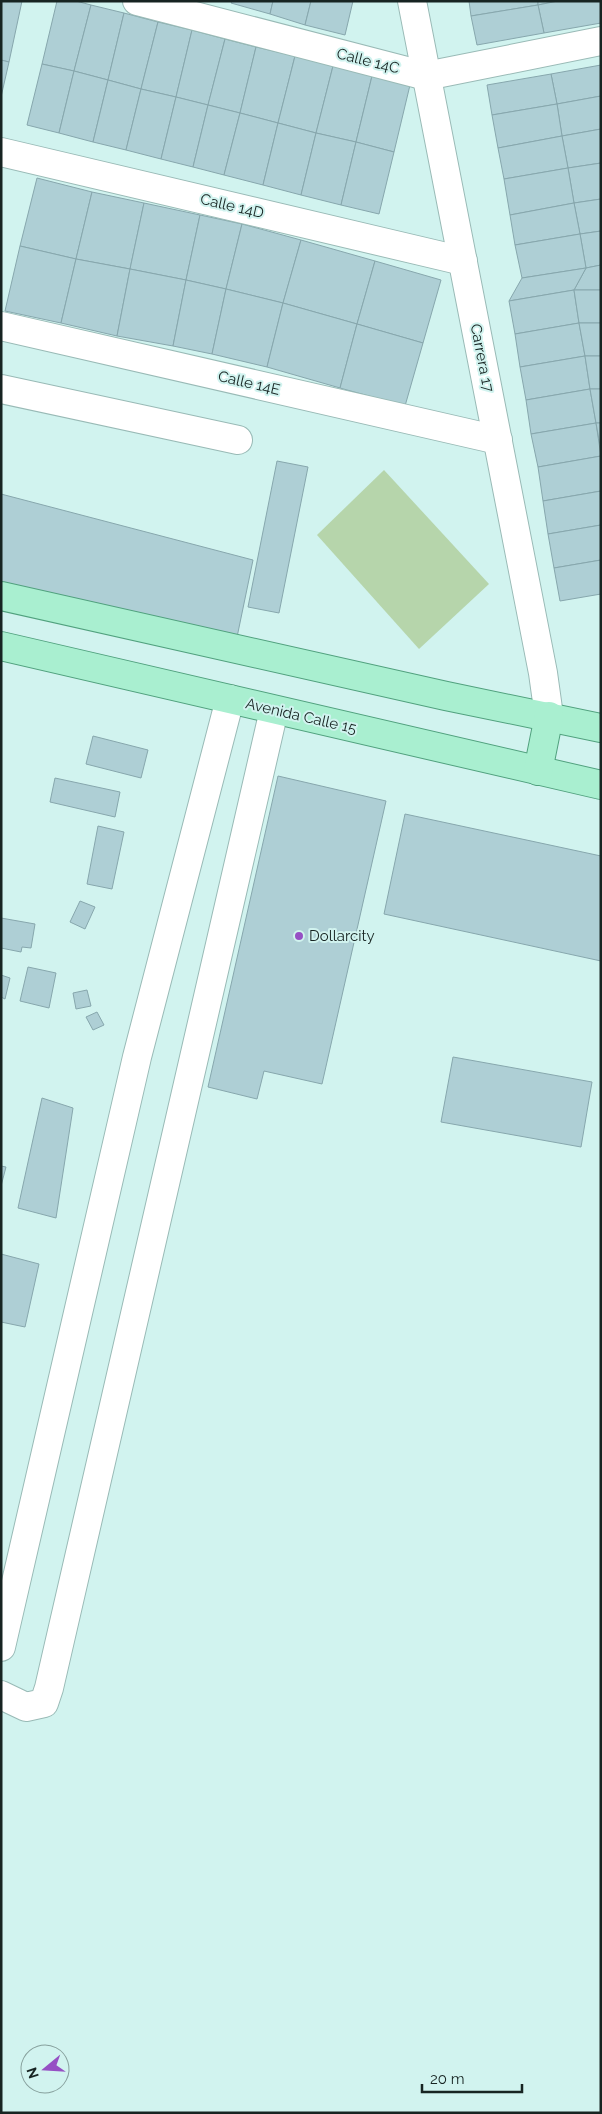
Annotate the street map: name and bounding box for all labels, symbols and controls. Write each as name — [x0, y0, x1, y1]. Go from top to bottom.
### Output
street label: Calle 14C — [335, 45, 401, 77]
street label: Calle 14D — [199, 190, 266, 222]
street label: Carrera 17 — [467, 322, 497, 394]
street label: Calle 14E — [216, 367, 282, 399]
street label: Avenida Calle 15 — [244, 694, 358, 738]
place label: Dollarcity — [309, 927, 375, 945]
marker: Dollarcity — [293, 930, 305, 942]
north arrow — [20, 2044, 70, 2094]
scale bar — [422, 2062, 522, 2094]
text: N — [23, 2065, 42, 2081]
text: 20 m — [430, 2070, 465, 2088]

